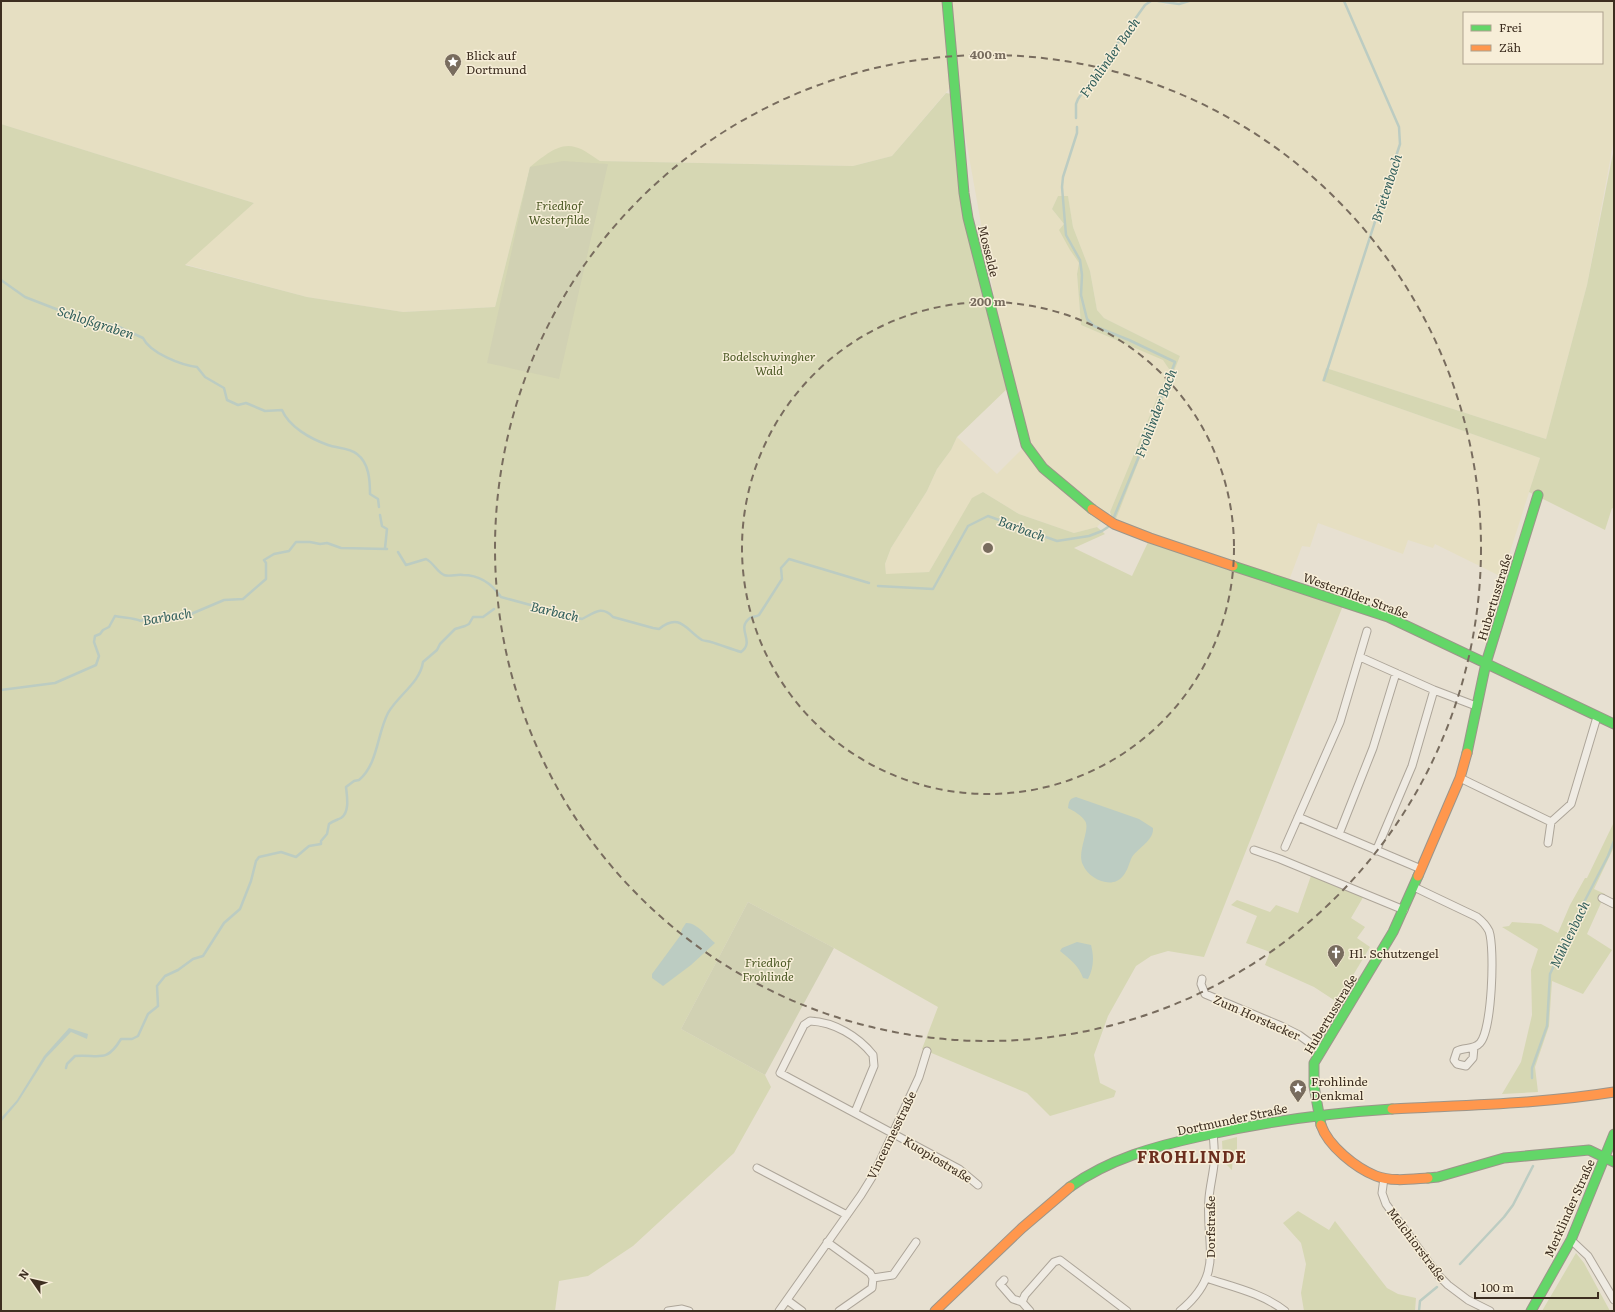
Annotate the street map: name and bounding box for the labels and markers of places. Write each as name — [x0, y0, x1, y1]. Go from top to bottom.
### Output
place label: Blick auf Dortmund — [466, 46, 527, 78]
place icon: Blick auf Dortmund — [443, 52, 463, 77]
centre of rings — [981, 541, 995, 555]
church icon: Hl. Schutzengel — [1326, 943, 1346, 968]
place label: Hl. Schutzengel — [1349, 944, 1439, 962]
place label: Frohlinde Denkmal — [1311, 1072, 1368, 1104]
place icon: Frohlinde Denkmal — [1288, 1078, 1308, 1103]

